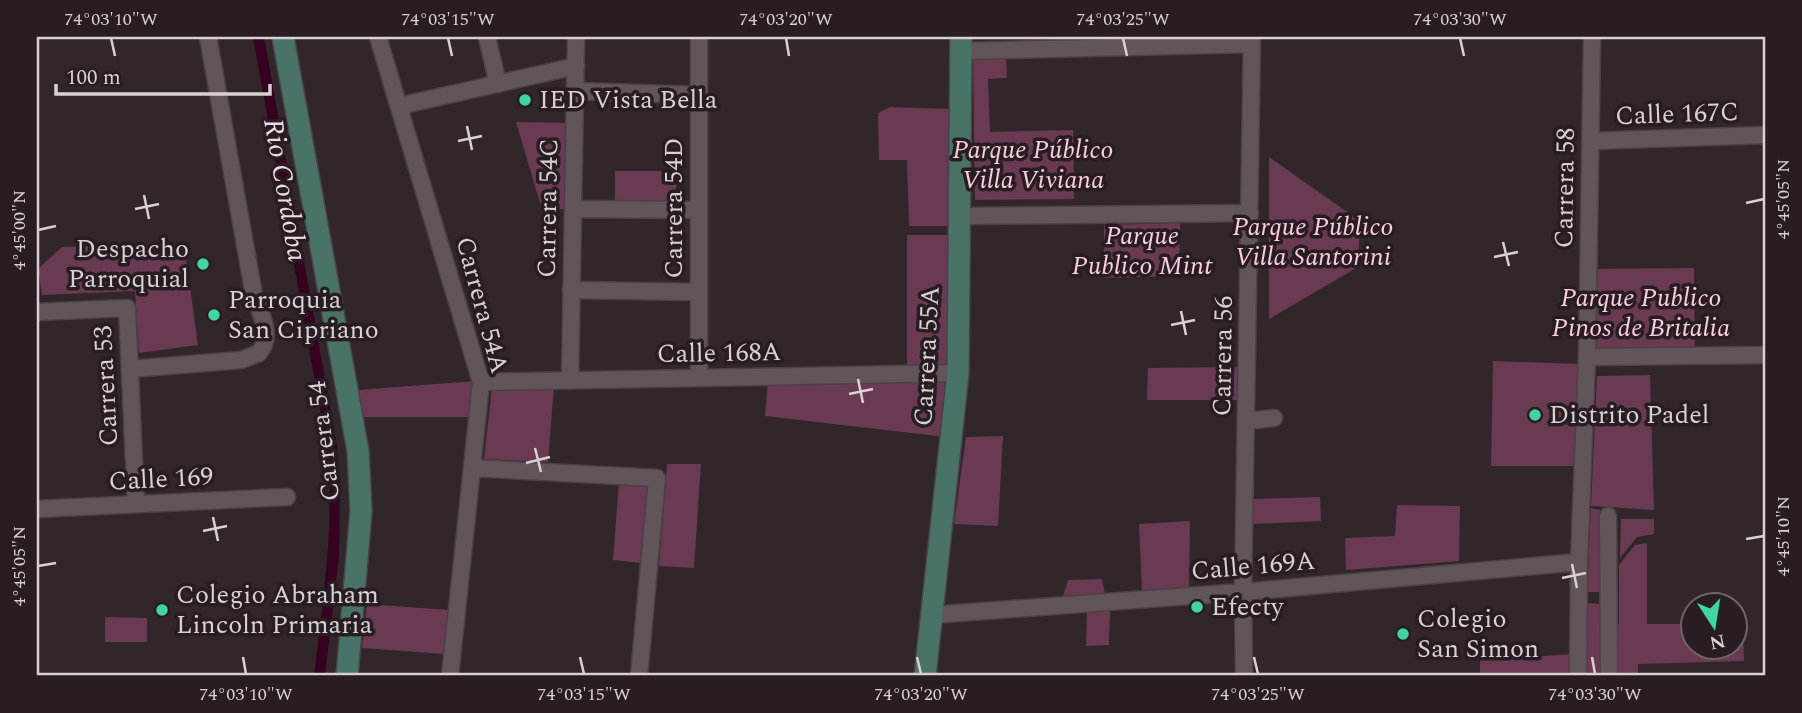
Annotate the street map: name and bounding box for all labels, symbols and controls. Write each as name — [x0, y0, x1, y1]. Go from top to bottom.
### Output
text: 74°03'10"W — [64, 6, 158, 33]
text: 74°03'15"W — [401, 6, 495, 33]
text: 74°03'20"W — [739, 6, 833, 33]
text: 74°03'25"W — [1076, 6, 1170, 33]
text: 74°03'30"W — [1413, 6, 1507, 33]
scale bar — [56, 52, 270, 96]
text: 100 m — [66, 62, 121, 94]
place label: IED Vista Bella — [539, 80, 718, 120]
marker: IED Vista Bella — [517, 92, 533, 108]
street label: Calle 167C — [1614, 92, 1740, 136]
water label: Rio Cordoba — [251, 115, 319, 265]
street label: Carrera 58 — [1544, 127, 1586, 249]
park label: Parque Público Villa Viviana — [952, 130, 1114, 200]
street label: Carrera 54C — [527, 138, 569, 278]
street label: Carrera 54D — [654, 138, 694, 278]
text: 4°45'05"N — [1770, 159, 1797, 239]
text: 4°45'00"N — [6, 190, 33, 270]
park label: Parque Público Villa Santorini — [1232, 207, 1394, 277]
park label: Parque Publico Mint — [1072, 216, 1213, 286]
place label: Despacho Parroquial — [68, 229, 189, 299]
street label: Carrera 54A — [445, 232, 519, 378]
marker: Despacho Parroquial — [195, 256, 211, 272]
park label: Parque Publico Pinos de Britalia — [1552, 278, 1730, 348]
place label: Parroquia San Cipriano — [228, 280, 379, 350]
street label: Carrera 55A — [903, 285, 951, 427]
street label: Carrera 56 — [1202, 295, 1244, 417]
marker: Parroquia San Cipriano — [206, 307, 222, 323]
street label: Carrera 53 — [83, 325, 129, 447]
street label: Calle 168A — [656, 332, 782, 374]
street label: Carrera 54 — [297, 379, 351, 503]
place label: Distrito Padel — [1549, 395, 1709, 435]
marker: Distrito Padel — [1527, 407, 1543, 423]
street label: Calle 169 — [108, 456, 214, 502]
text: 4°45'10"N — [1770, 496, 1797, 576]
text: 4°45'05"N — [6, 526, 33, 606]
street label: Calle 169A — [1189, 541, 1317, 591]
place label: Colegio Abraham Lincoln Primaria — [176, 575, 379, 645]
place label: Efecty — [1211, 587, 1285, 627]
north arrow — [1680, 590, 1750, 660]
marker: Efecty — [1189, 599, 1205, 615]
place label: Colegio San Simon — [1417, 599, 1539, 669]
marker: Colegio Abraham Lincoln Primaria — [154, 602, 170, 618]
text: N — [1707, 625, 1728, 657]
marker: Colegio San Simon — [1395, 626, 1411, 642]
text: 74°03'10"W — [199, 681, 293, 708]
text: 74°03'15"W — [537, 681, 631, 708]
text: 74°03'20"W — [874, 681, 968, 708]
text: 74°03'25"W — [1211, 681, 1305, 708]
text: 74°03'30"W — [1548, 681, 1642, 708]

